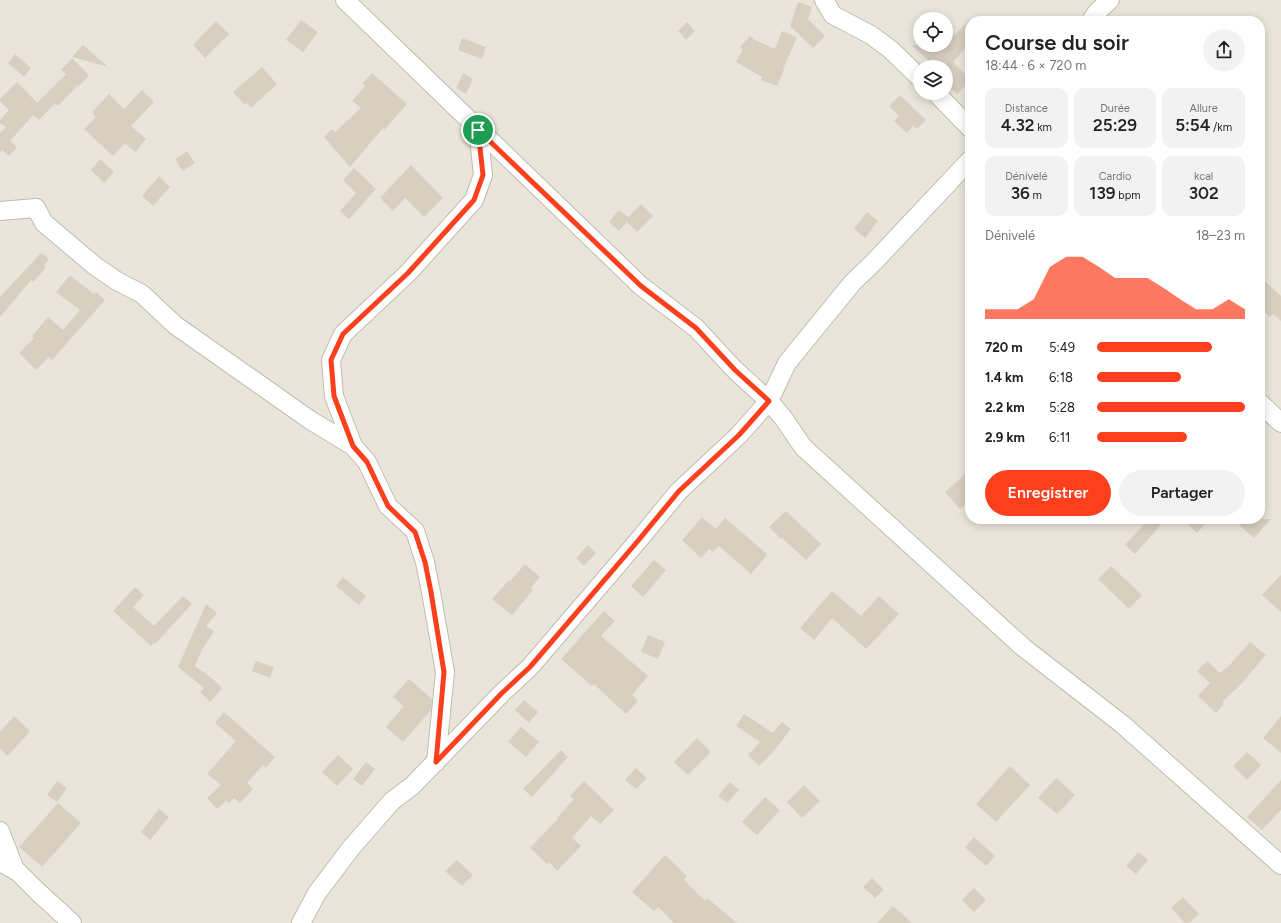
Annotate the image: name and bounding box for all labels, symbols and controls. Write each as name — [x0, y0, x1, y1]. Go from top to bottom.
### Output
map controls — [913, 12, 953, 100]
button: locate — [913, 12, 953, 52]
text: Course du soir — [985, 29, 1129, 56]
button: share — [1203, 29, 1245, 71]
text: 18:44 · 6 × 720 m — [985, 58, 1086, 73]
button: layers — [913, 60, 953, 100]
text: Distance — [1005, 102, 1048, 115]
text: Durée — [1100, 102, 1130, 115]
text: Allure — [1190, 102, 1218, 115]
pin — [461, 113, 495, 147]
text: 4.32 — [1001, 115, 1034, 135]
text: 25:29 — [1093, 115, 1137, 135]
text: 5:54 — [1175, 115, 1210, 135]
icon: arrive — [467, 119, 489, 141]
text: km — [1034, 121, 1052, 134]
text: /km — [1210, 121, 1232, 134]
text: Dénivelé — [1005, 170, 1047, 183]
text: Cardio — [1099, 170, 1131, 183]
text: kcal — [1194, 170, 1213, 183]
text: 36 — [1011, 183, 1030, 203]
text: 139 — [1089, 183, 1116, 203]
text: 302 — [1189, 183, 1219, 203]
text: m — [1030, 189, 1042, 202]
text: bpm — [1116, 189, 1141, 202]
text: Dénivelé — [985, 228, 1035, 243]
text: 18–23 m — [1196, 228, 1245, 243]
text: 720 m — [985, 340, 1023, 355]
text: 5:49 — [1049, 340, 1075, 355]
text: 1.4 km — [985, 370, 1023, 385]
text: 6:18 — [1049, 370, 1073, 385]
text: 2.2 km — [985, 400, 1025, 415]
text: 5:28 — [1049, 400, 1075, 415]
text: 2.9 km — [985, 430, 1025, 445]
text: 6:11 — [1049, 430, 1070, 445]
button: Enregistrer — [985, 470, 1111, 516]
button: Partager — [1119, 470, 1245, 516]

